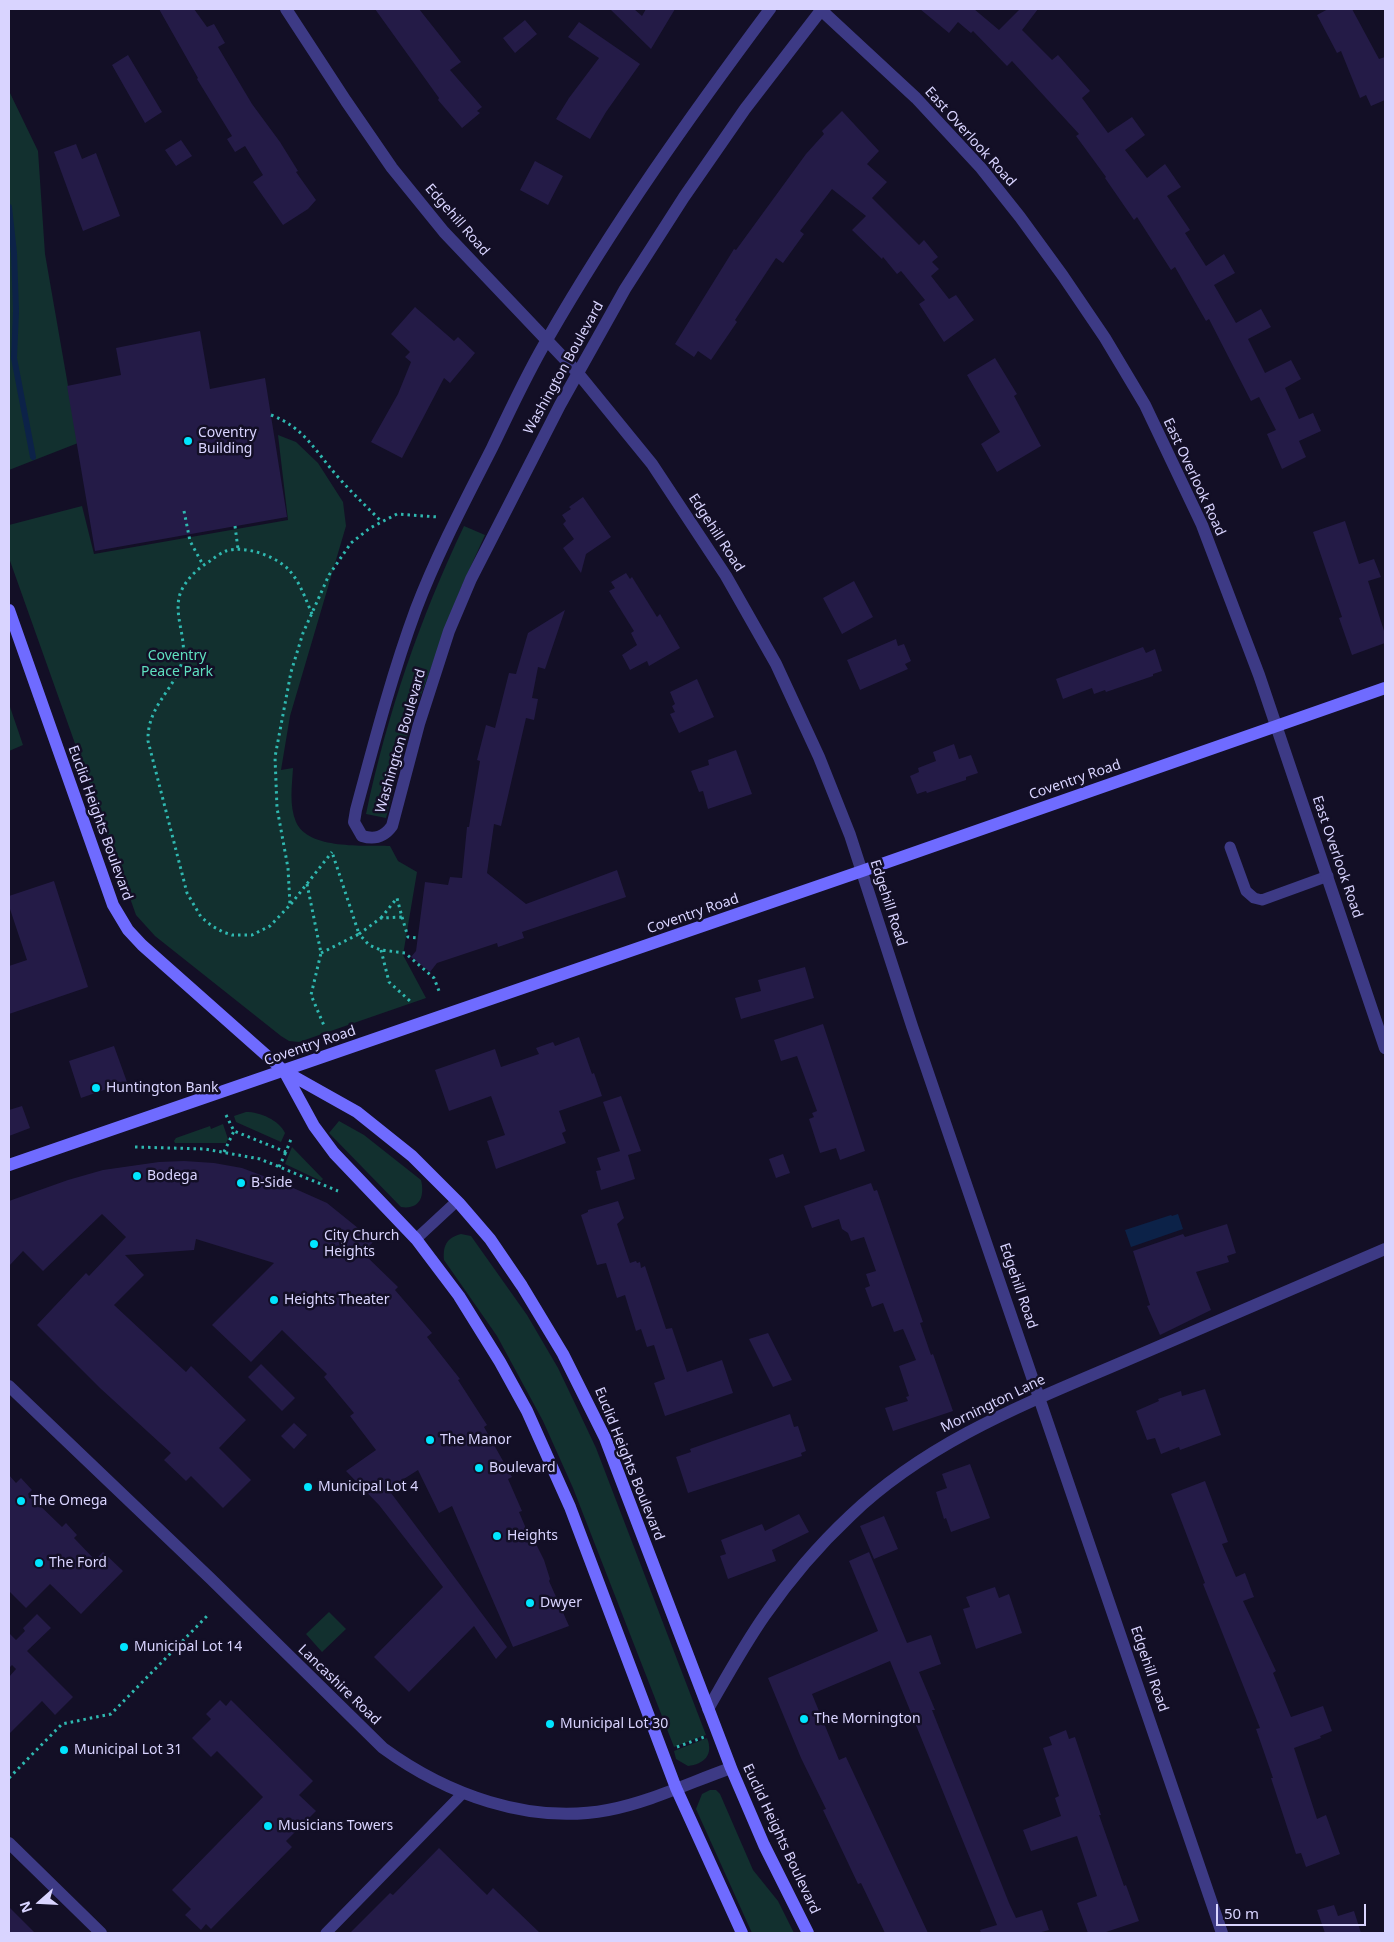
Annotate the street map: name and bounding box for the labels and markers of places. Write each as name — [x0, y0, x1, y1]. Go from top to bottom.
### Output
place label: Coventry Building — [198, 425, 257, 458]
marker: Coventry Building — [182, 435, 194, 447]
place label: Huntington Bank — [106, 1080, 219, 1096]
marker: Huntington Bank — [90, 1082, 102, 1094]
place label: Bodega — [147, 1168, 198, 1184]
marker: Bodega — [131, 1170, 143, 1182]
place label: B-Side — [251, 1175, 292, 1191]
marker: B-Side — [235, 1177, 247, 1189]
place label: City Church Heights — [324, 1228, 399, 1260]
marker: City Church Heights — [308, 1238, 320, 1250]
place label: Heights Theater — [284, 1292, 389, 1308]
marker: Heights Theater — [268, 1294, 280, 1306]
place label: The Manor — [440, 1432, 511, 1448]
marker: The Manor — [424, 1434, 436, 1446]
place label: Boulevard — [489, 1460, 556, 1476]
marker: Boulevard — [473, 1462, 485, 1474]
place label: Municipal Lot 4 — [318, 1479, 418, 1495]
marker: Municipal Lot 4 — [302, 1481, 314, 1493]
place label: The Omega — [31, 1493, 107, 1509]
marker: The Omega — [15, 1495, 27, 1507]
place label: Heights — [507, 1528, 558, 1544]
marker: Heights — [491, 1530, 503, 1542]
place label: The Ford — [49, 1555, 107, 1571]
marker: The Ford — [33, 1557, 45, 1569]
place label: Dwyer — [540, 1595, 582, 1611]
marker: Dwyer — [524, 1597, 536, 1609]
place label: Municipal Lot 14 — [134, 1639, 242, 1655]
marker: Municipal Lot 14 — [118, 1641, 130, 1653]
place label: The Mornington — [814, 1711, 921, 1727]
marker: The Mornington — [798, 1713, 810, 1725]
place label: Municipal Lot 30 — [560, 1716, 668, 1732]
marker: Municipal Lot 30 — [544, 1718, 556, 1730]
place label: Municipal Lot 31 — [74, 1742, 182, 1758]
marker: Municipal Lot 31 — [58, 1744, 70, 1756]
place label: Musicians Towers — [278, 1818, 393, 1834]
marker: Musicians Towers — [262, 1820, 274, 1832]

